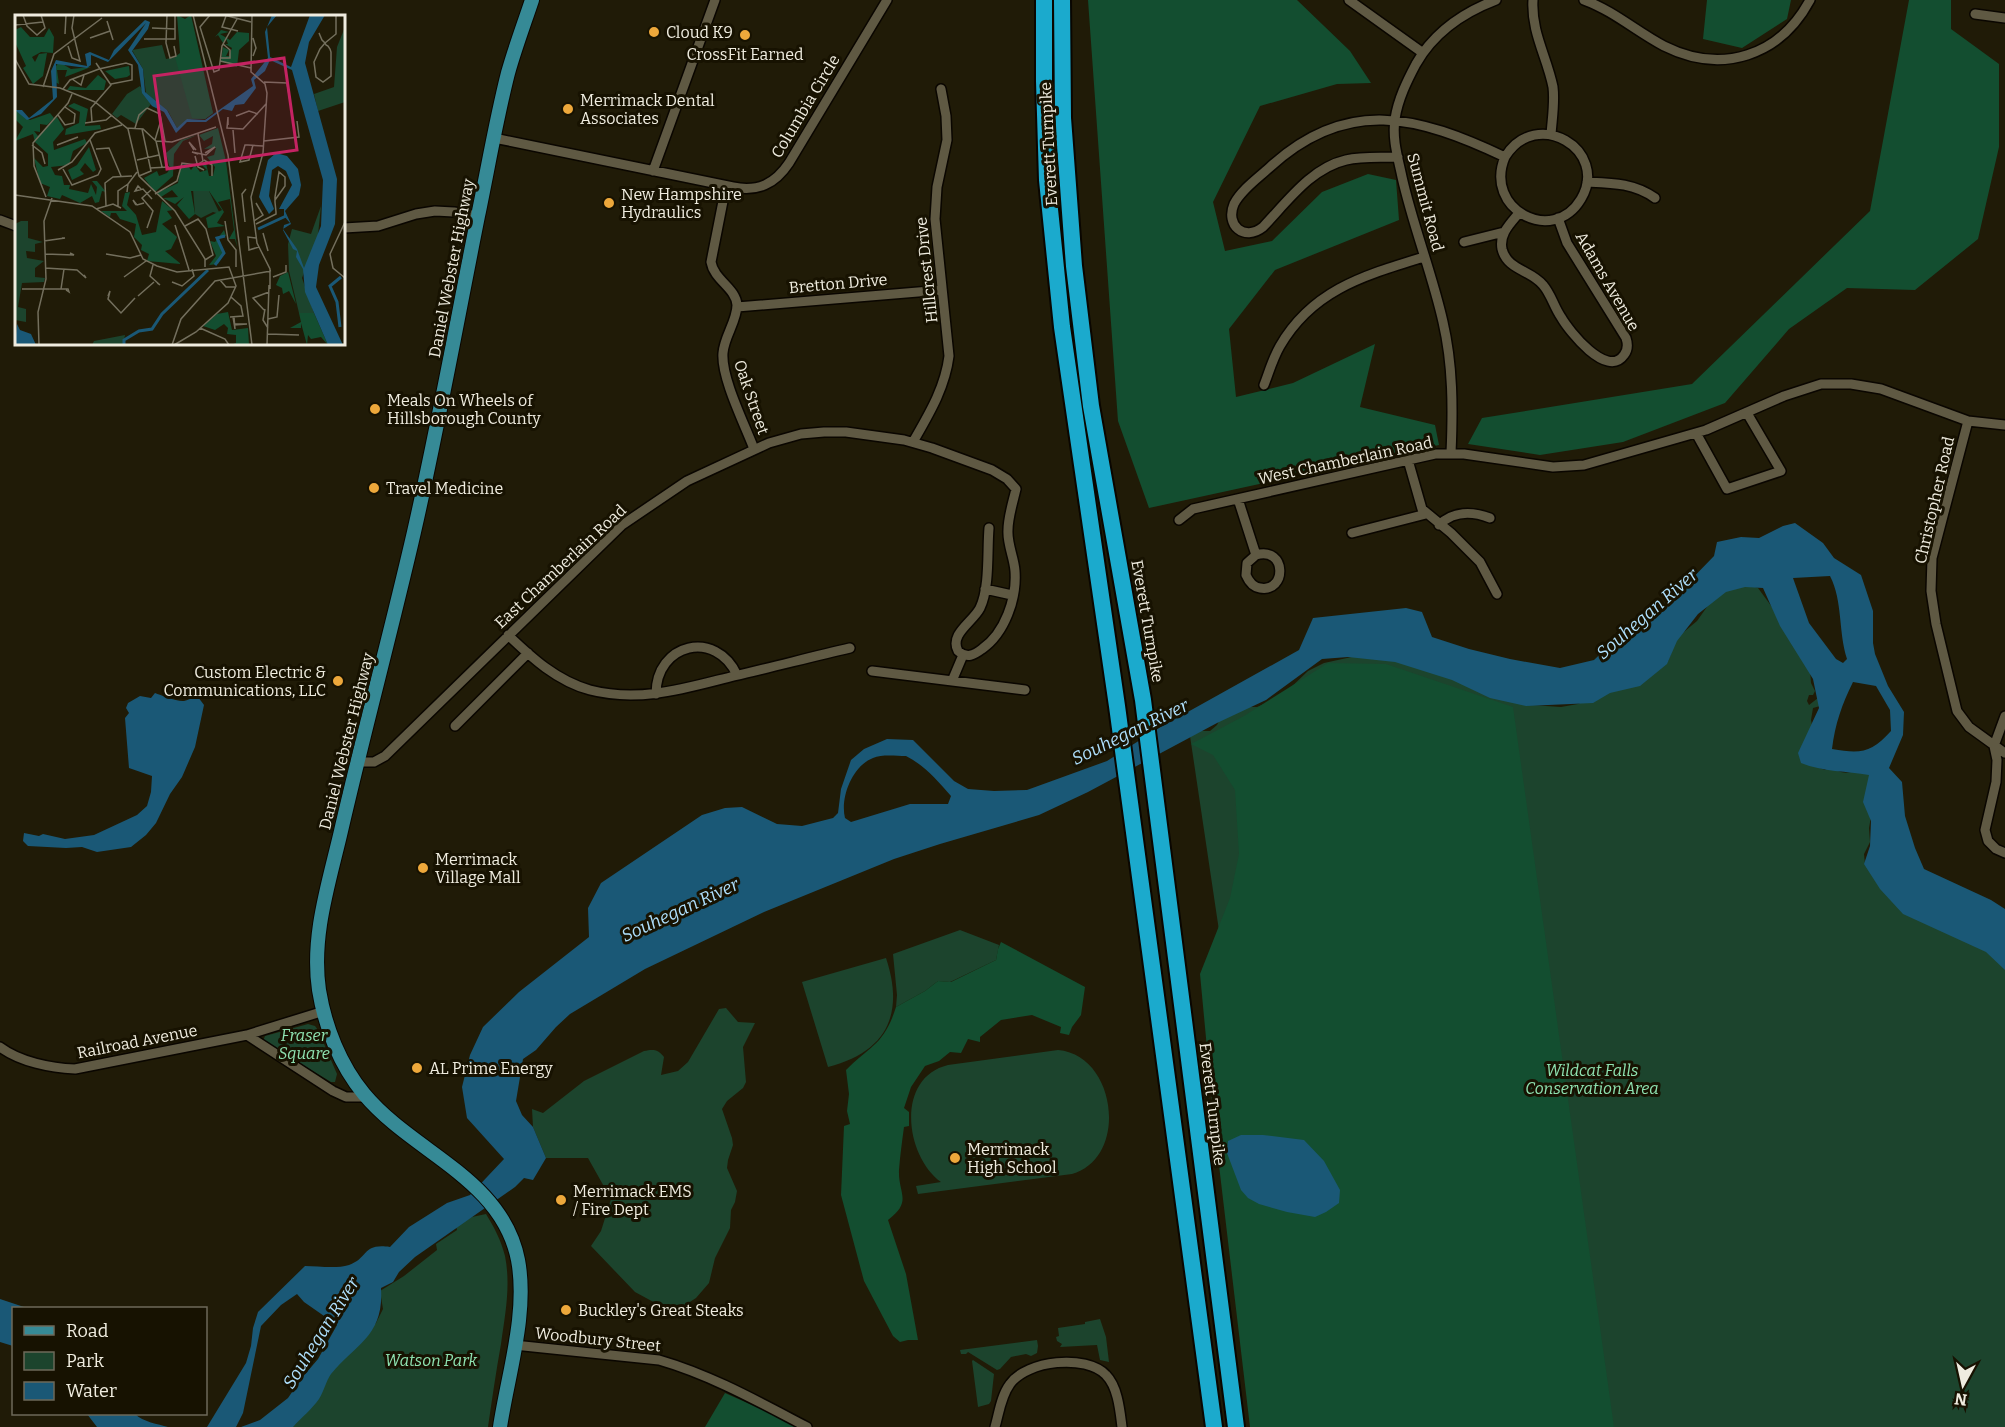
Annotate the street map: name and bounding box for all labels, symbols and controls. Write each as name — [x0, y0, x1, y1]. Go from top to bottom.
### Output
inset map — [15, 15, 345, 345]
place label: Cloud K9 — [666, 23, 733, 42]
marker: Cloud K9 — [647, 25, 661, 39]
marker: CrossFit Earned — [738, 28, 752, 42]
place label: CrossFit Earned — [686, 45, 804, 64]
street label: Columbia Circle — [767, 51, 844, 161]
street label: Everett Turnpike — [1036, 82, 1061, 206]
place label: Merrimack Dental Associates — [580, 91, 715, 128]
marker: Merrimack Dental Associates — [561, 102, 575, 116]
street label: Summit Road — [1403, 151, 1448, 254]
street label: Daniel Webster Highway — [425, 177, 478, 359]
place label: New Hampshire Hydraulics — [621, 185, 742, 222]
marker: New Hampshire Hydraulics — [602, 196, 616, 210]
street label: Hillcrest Drive — [911, 216, 941, 324]
street label: Adams Avenue — [1571, 228, 1644, 334]
street label: Bretton Drive — [788, 270, 888, 297]
street label: Oak Street — [730, 357, 773, 437]
place label: Meals On Wheels of Hillsborough County — [387, 391, 541, 428]
marker: Meals On Wheels of Hillsborough County — [368, 402, 382, 416]
street label: West Chamberlain Road — [1256, 433, 1435, 488]
street label: Christopher Road — [1911, 434, 1958, 566]
place label: Travel Medicine — [386, 479, 503, 498]
marker: Travel Medicine — [367, 481, 381, 495]
street label: East Chamberlain Road — [491, 500, 630, 632]
street label: Everett Turnpike — [1127, 558, 1168, 684]
water label: Souhegan River — [1592, 564, 1703, 664]
street label: Daniel Webster Highway — [315, 650, 378, 832]
place label: Custom Electric & Communications, LLC — [163, 663, 326, 700]
marker: Custom Electric & Communications, LLC — [331, 674, 345, 688]
water label: Souhegan River — [1068, 694, 1193, 770]
place label: Merrimack Village Mall — [435, 850, 521, 887]
marker: Merrimack Village Mall — [416, 861, 430, 875]
water label: Souhegan River — [618, 873, 743, 947]
street label: Railroad Avenue — [75, 1021, 199, 1062]
park label: Fraser Square — [278, 1026, 330, 1063]
street label: Everett Turnpike — [1196, 1041, 1229, 1167]
place label: AL Prime Energy — [429, 1059, 553, 1078]
marker: AL Prime Energy — [410, 1061, 424, 1075]
park label: Wildcat Falls Conservation Area — [1525, 1061, 1659, 1098]
place label: Merrimack High School — [967, 1140, 1057, 1177]
marker: Merrimack High School — [948, 1151, 962, 1165]
place label: Merrimack EMS / Fire Dept — [573, 1182, 692, 1219]
marker: Merrimack EMS / Fire Dept — [554, 1193, 568, 1207]
water label: Souhegan River — [278, 1273, 364, 1393]
place label: Buckley's Great Steaks — [578, 1301, 744, 1320]
marker: Buckley's Great Steaks — [559, 1303, 573, 1317]
legend — [12, 1307, 207, 1415]
text: Road — [66, 1320, 109, 1342]
street label: Woodbury Street — [534, 1323, 662, 1356]
text: Park — [66, 1350, 105, 1372]
park label: Watson Park — [385, 1351, 478, 1370]
north arrow — [1933, 1355, 1993, 1415]
text: Water — [66, 1380, 117, 1402]
text: N — [1954, 1389, 1968, 1410]

